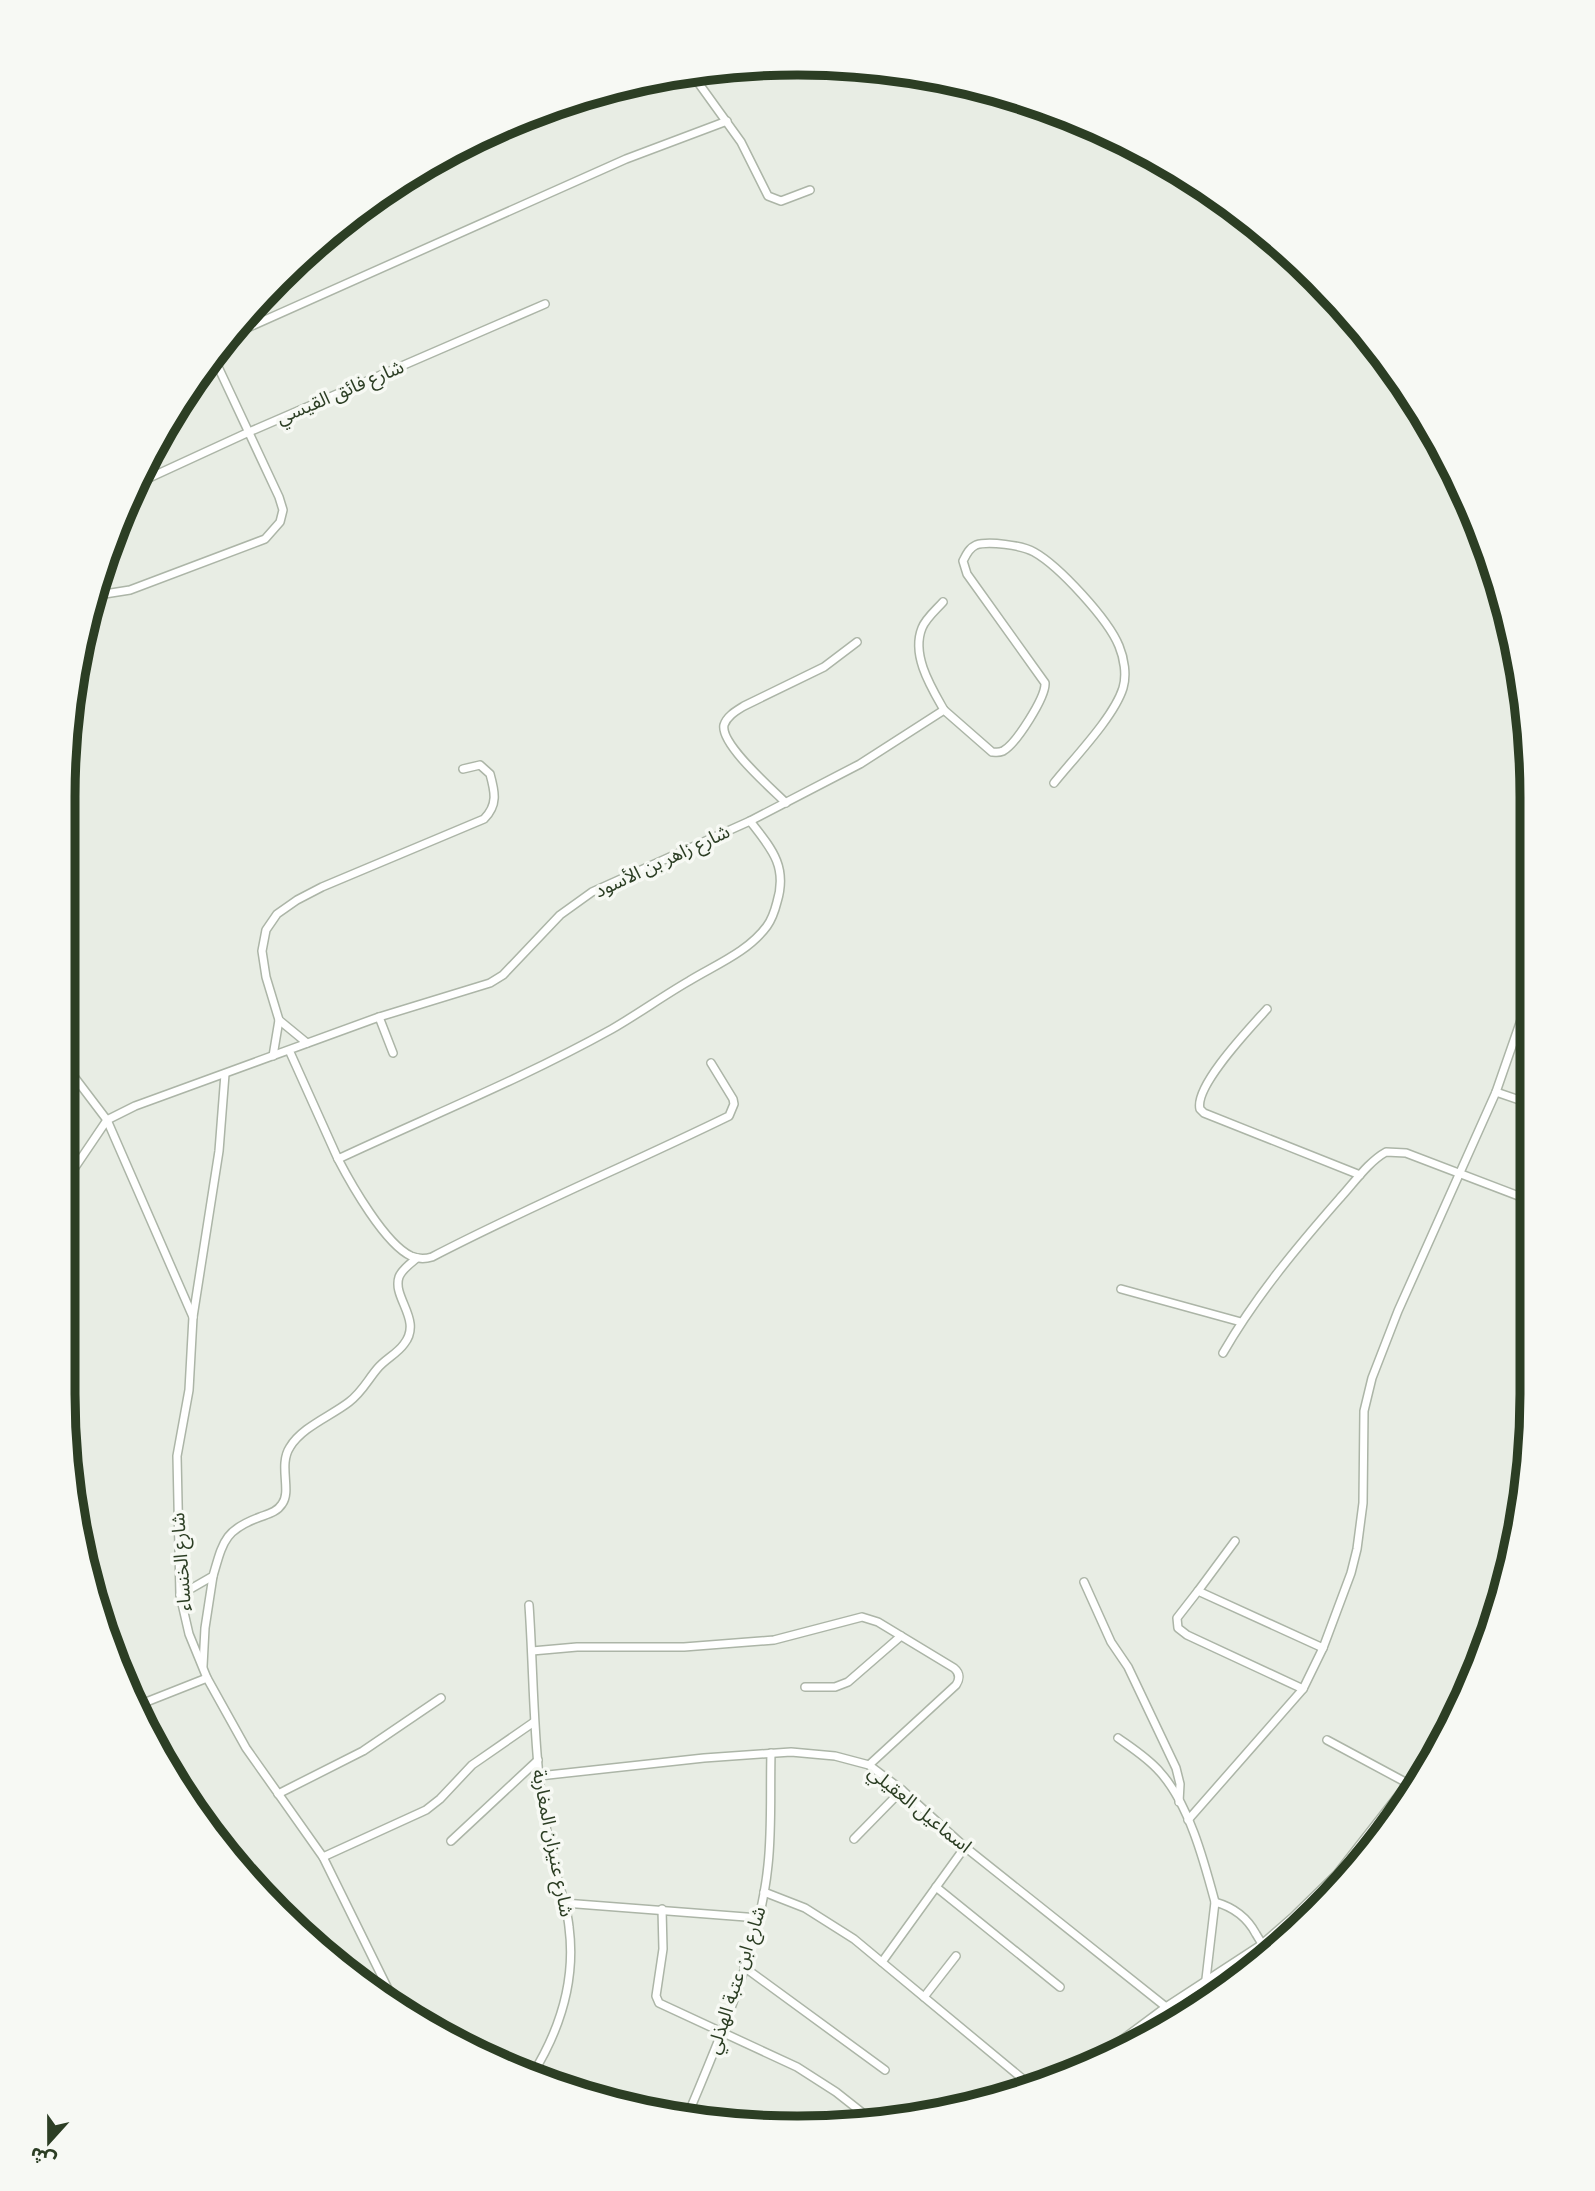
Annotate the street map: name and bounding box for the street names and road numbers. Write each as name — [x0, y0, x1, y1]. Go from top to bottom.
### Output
street label: شارع فائق القيسي — [273, 355, 408, 432]
street label: شارع زاهر بن الأسود — [591, 820, 734, 904]
street label: شارع الخنساء — [166, 1512, 198, 1612]
street label: اسماعيل العقيلي — [862, 1760, 976, 1860]
street label: شارع عنيزان المغاربة — [525, 1767, 579, 1919]
street label: شارع ابن عتبة الهذلي — [701, 1903, 774, 2058]

